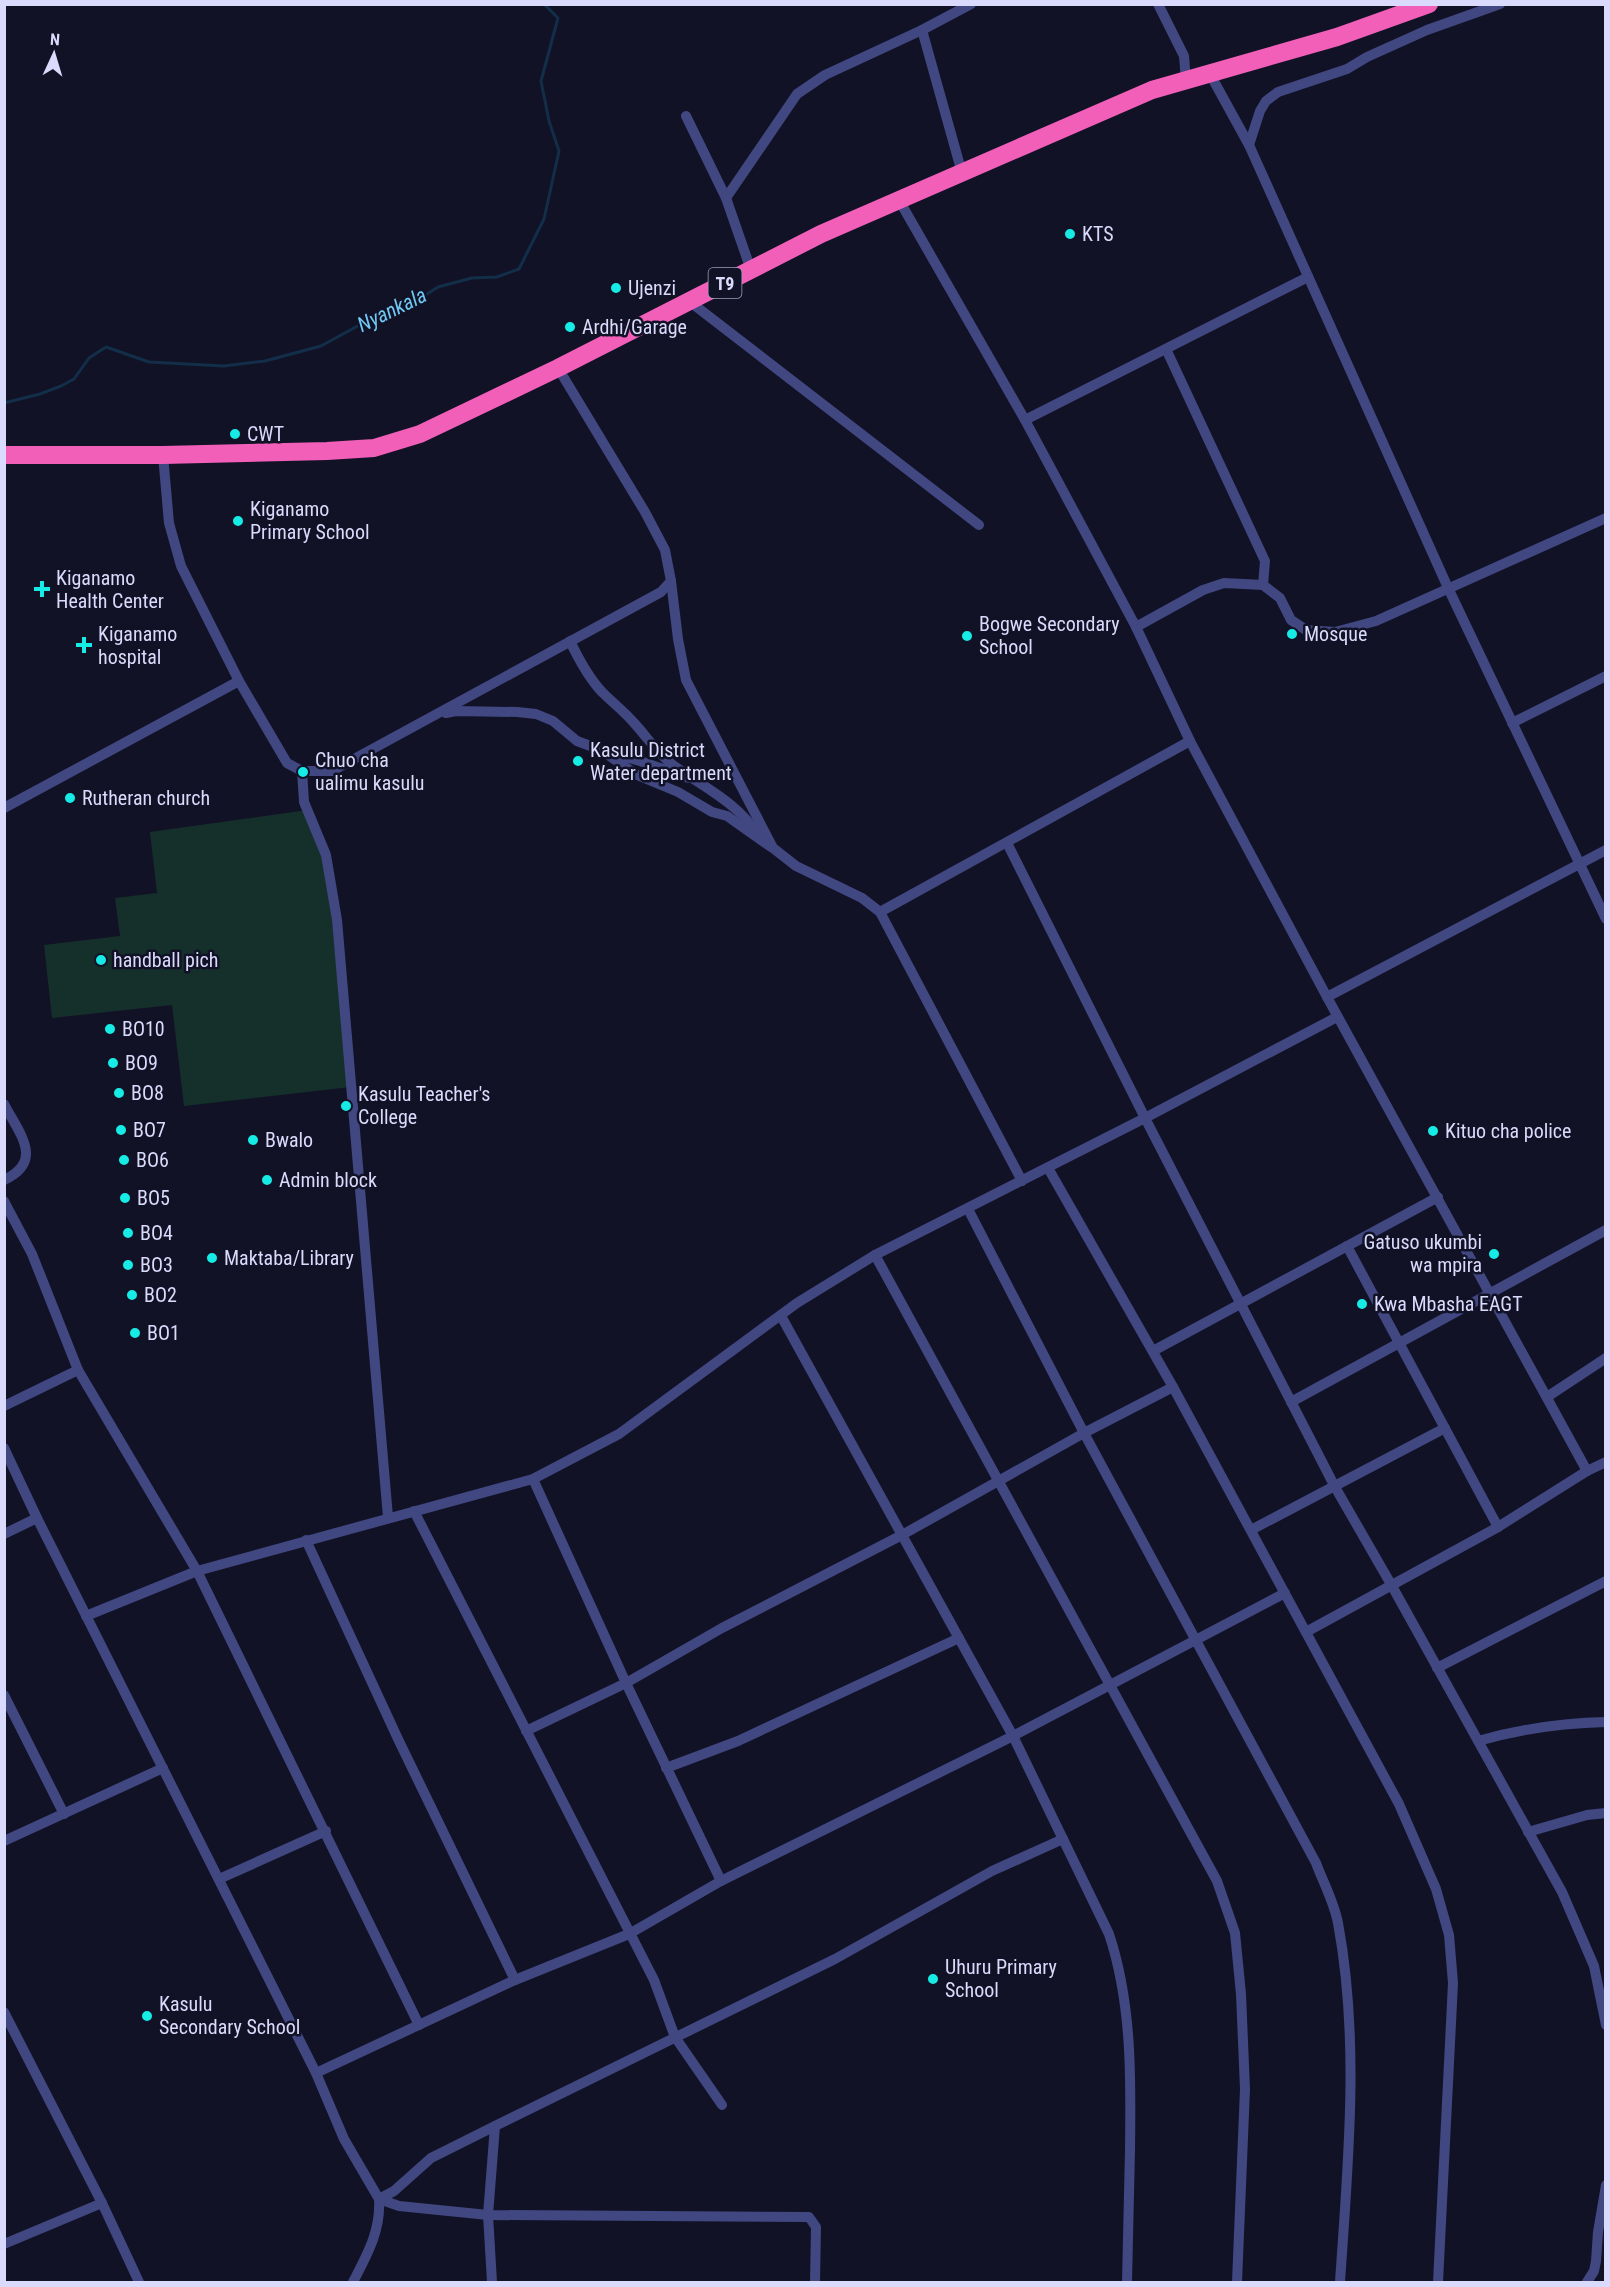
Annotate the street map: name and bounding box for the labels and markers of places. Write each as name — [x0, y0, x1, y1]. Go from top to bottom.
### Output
place label: KTS — [1082, 222, 1114, 246]
marker: KTS — [1063, 227, 1077, 241]
place label: Ujenzi — [628, 276, 676, 300]
marker: Ujenzi — [609, 281, 623, 295]
place label: Ardhi/Garage — [582, 315, 687, 339]
marker: Ardhi/Garage — [563, 320, 577, 334]
place label: CWT — [247, 422, 284, 446]
marker: CWT — [228, 427, 242, 441]
place label: Kiganamo Primary School — [250, 497, 370, 544]
marker: Kiganamo Primary School — [231, 514, 245, 528]
place label: Kiganamo Health Center — [56, 566, 164, 613]
marker: Kiganamo Health Center — [33, 580, 51, 598]
place label: Bogwe Secondary School — [979, 612, 1120, 659]
place label: Kiganamo hospital — [98, 622, 177, 669]
place label: Mosque — [1304, 622, 1367, 646]
marker: Mosque — [1285, 627, 1299, 641]
marker: Bogwe Secondary School — [960, 629, 974, 643]
marker: Kiganamo hospital — [75, 636, 93, 654]
place label: Kasulu District Water department — [590, 738, 732, 785]
place label: Chuo cha ualimu kasulu — [315, 748, 424, 795]
marker: Kasulu District Water department — [571, 754, 585, 768]
marker: Chuo cha ualimu kasulu — [296, 765, 310, 779]
place label: Rutheran church — [82, 786, 210, 810]
marker: Rutheran church — [63, 791, 77, 805]
place label: handball pich — [113, 948, 218, 972]
marker: handball pich — [94, 953, 108, 967]
place label: BO10 — [122, 1017, 165, 1041]
marker: BO10 — [103, 1022, 117, 1036]
place label: BO9 — [125, 1051, 158, 1075]
marker: BO9 — [106, 1056, 120, 1070]
place label: BO8 — [131, 1081, 164, 1105]
place label: Kasulu Teacher's College — [358, 1082, 491, 1129]
marker: BO8 — [112, 1086, 126, 1100]
marker: Kasulu Teacher's College — [339, 1099, 353, 1113]
place label: BO7 — [133, 1118, 166, 1142]
place label: Kituo cha police — [1445, 1119, 1571, 1143]
marker: BO7 — [114, 1123, 128, 1137]
marker: Kituo cha police — [1426, 1124, 1440, 1138]
place label: Bwalo — [265, 1128, 313, 1152]
marker: Bwalo — [246, 1133, 260, 1147]
place label: BO6 — [136, 1148, 169, 1172]
marker: BO6 — [117, 1153, 131, 1167]
place label: Admin block — [279, 1168, 377, 1192]
marker: Admin block — [260, 1173, 274, 1187]
place label: BO5 — [137, 1186, 170, 1210]
marker: BO5 — [118, 1191, 132, 1205]
place label: BO4 — [140, 1221, 173, 1245]
marker: BO4 — [121, 1226, 135, 1240]
place label: Gatuso ukumbi wa mpira — [1363, 1230, 1482, 1277]
place label: Maktaba/Library — [224, 1246, 354, 1270]
marker: Gatuso ukumbi wa mpira — [1487, 1247, 1501, 1261]
marker: Maktaba/Library — [205, 1251, 219, 1265]
place label: BO3 — [140, 1253, 173, 1277]
marker: BO3 — [121, 1258, 135, 1272]
place label: BO2 — [144, 1283, 177, 1307]
marker: BO2 — [125, 1288, 139, 1302]
place label: Kwa Mbasha EAGT — [1374, 1292, 1523, 1316]
marker: Kwa Mbasha EAGT — [1355, 1297, 1369, 1311]
place label: BO1 — [147, 1321, 180, 1345]
marker: BO1 — [128, 1326, 142, 1340]
place label: Uhuru Primary School — [945, 1955, 1057, 2002]
marker: Uhuru Primary School — [926, 1972, 940, 1986]
place label: Kasulu Secondary School — [159, 1992, 300, 2039]
marker: Kasulu Secondary School — [140, 2009, 154, 2023]

